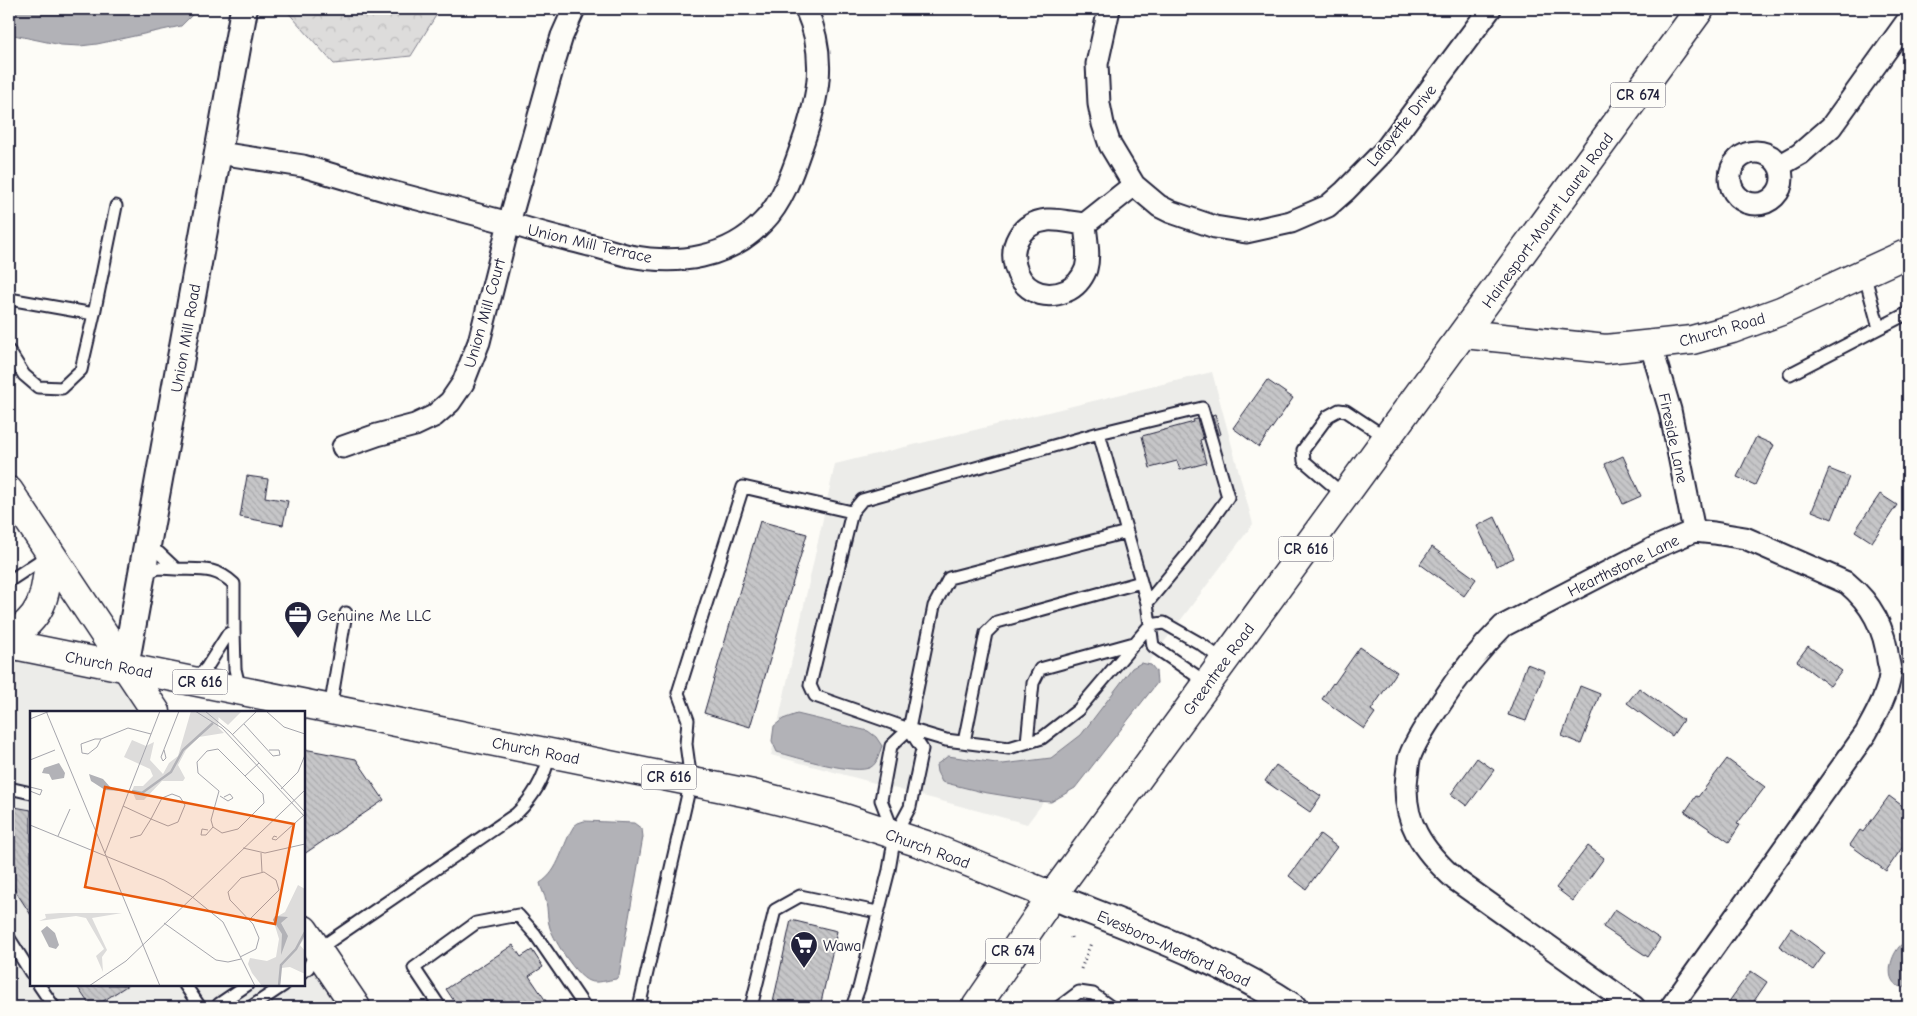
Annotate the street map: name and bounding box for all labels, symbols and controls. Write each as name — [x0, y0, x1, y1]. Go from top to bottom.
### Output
street label: Lafayette Drive — [1363, 81, 1440, 170]
road number: CR 674 — [1610, 82, 1666, 108]
street label: Hainesport-Mount Laurel Road — [1478, 130, 1617, 312]
street label: Union Mill Terrace — [526, 221, 654, 267]
street label: Union Mill Court — [461, 256, 509, 370]
street label: Union Mill Road — [168, 282, 204, 394]
street label: Church Road — [1677, 309, 1767, 351]
street label: Fireside Lane — [1655, 391, 1691, 485]
street label: Hearthstone Lane — [1565, 531, 1682, 601]
road number: CR 616 — [1278, 536, 1334, 562]
office icon: Genuine Me LLC — [283, 600, 313, 639]
place label: Genuine Me LLC — [317, 607, 432, 625]
street label: Greentree Road — [1180, 620, 1258, 719]
street label: Church Road — [64, 648, 154, 682]
road number: CR 616 — [172, 670, 228, 694]
inset map — [30, 711, 305, 986]
street label: Church Road — [491, 734, 581, 768]
road number: CR 616 — [642, 764, 696, 790]
street label: Church Road — [883, 825, 972, 873]
street label: Evesboro-Medford Road — [1094, 907, 1253, 991]
supermarket icon: Wawa — [789, 930, 819, 969]
place label: Wawa — [823, 937, 862, 955]
road number: CR 674 — [986, 938, 1040, 964]

